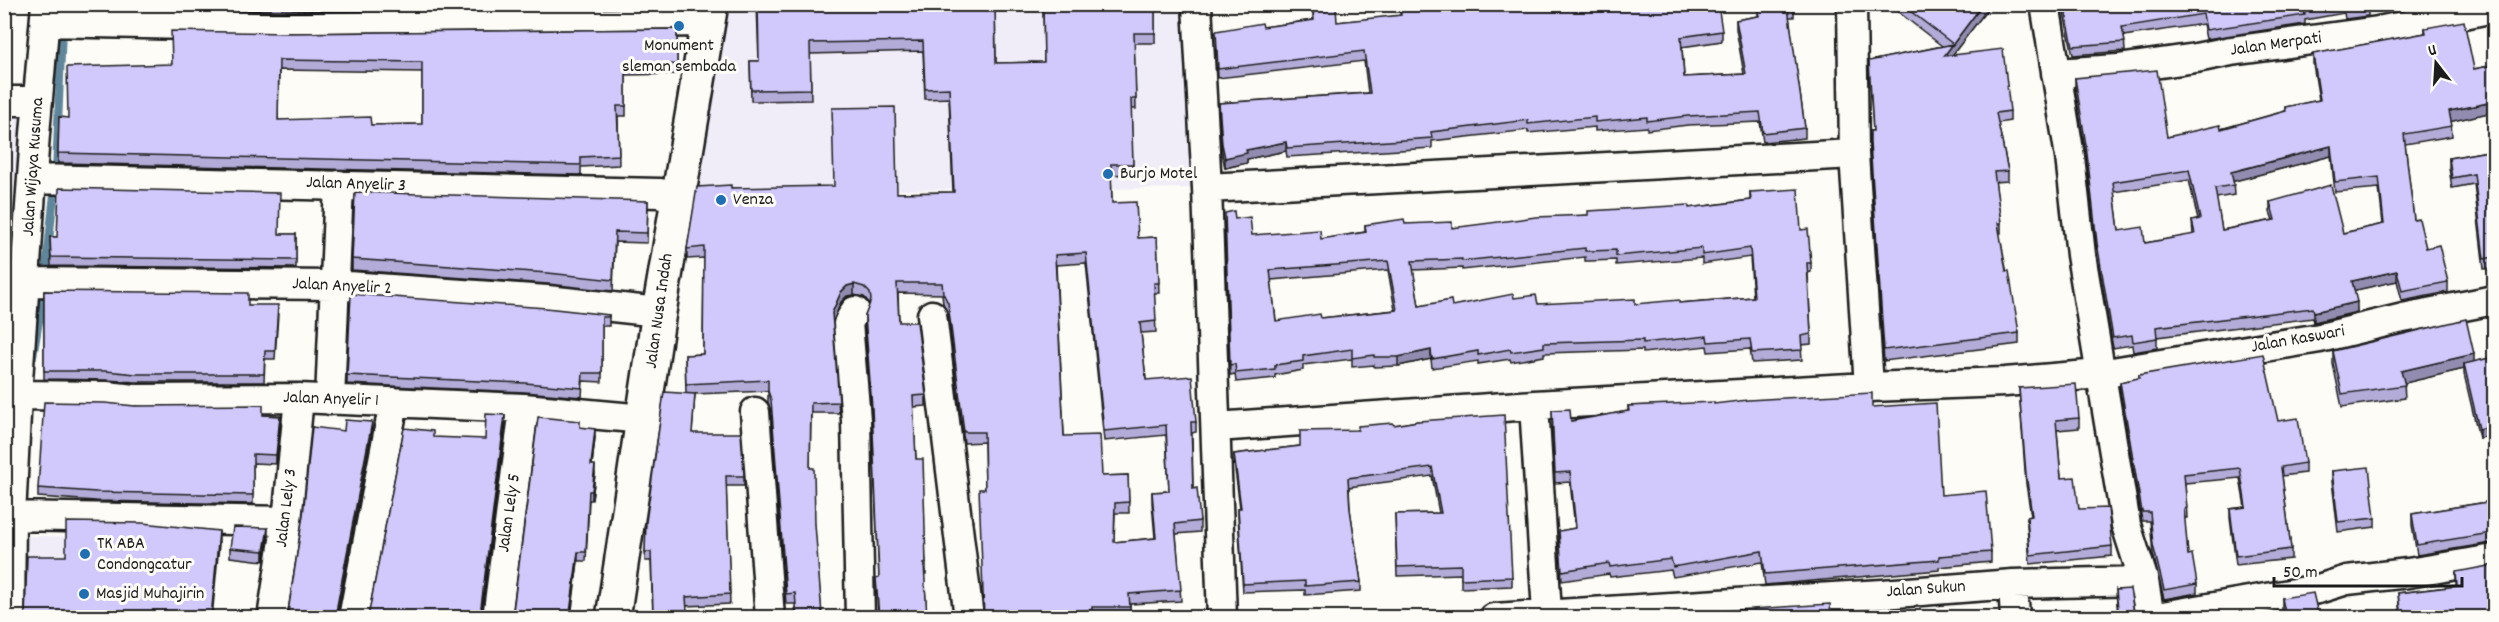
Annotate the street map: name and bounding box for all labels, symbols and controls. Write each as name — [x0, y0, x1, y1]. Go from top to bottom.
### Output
marker: Monument sleman sembada — [672, 19, 686, 33]
street label: Jalan Merpati — [2229, 26, 2323, 64]
north arrow — [2406, 33, 2466, 93]
place label: Monument sleman sembada — [622, 34, 737, 80]
text: U — [2425, 39, 2440, 63]
street label: Jalan Wijaya Kusuma — [17, 96, 51, 237]
place label: Burjo Motel — [1120, 162, 1198, 187]
marker: Burjo Motel — [1101, 167, 1115, 181]
street label: Jalan Anyelir 3 — [306, 171, 406, 199]
place label: Venza — [733, 188, 774, 213]
marker: Venza — [714, 193, 728, 207]
street label: Jalan Nusa Indah — [640, 252, 680, 370]
street label: Jalan Anyelir 2 — [292, 272, 392, 302]
street label: Jalan Kaswari — [2249, 319, 2347, 361]
street label: Jalan Anyelir 1 — [283, 386, 379, 414]
street label: Jalan Lely 3 — [270, 467, 304, 549]
street label: Jalan Lely 5 — [492, 472, 528, 554]
place label: TK ABA Condongcatur — [97, 532, 192, 578]
marker: TK ABA Condongcatur — [78, 547, 92, 561]
scale bar — [2274, 550, 2462, 588]
text: 50 m — [2283, 561, 2318, 586]
street label: Jalan Sukun — [1886, 575, 1966, 605]
place label: Masjid Muhajirin — [96, 582, 204, 607]
marker: Masjid Muhajirin — [77, 587, 91, 601]

